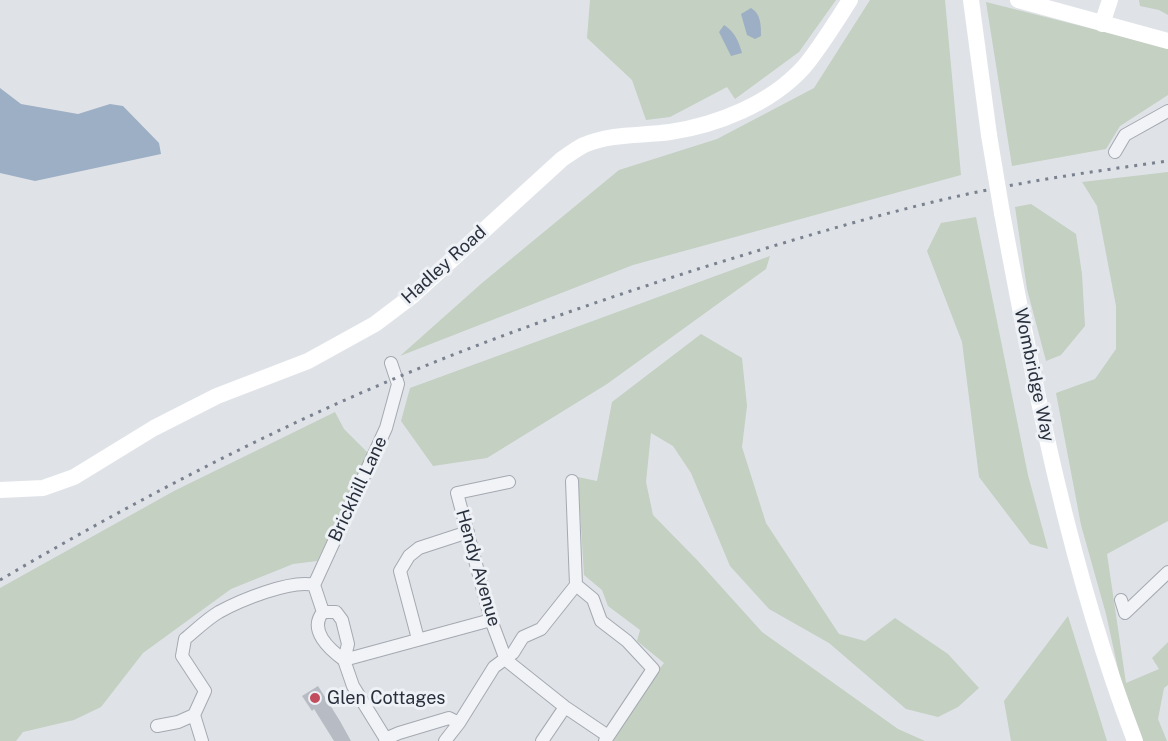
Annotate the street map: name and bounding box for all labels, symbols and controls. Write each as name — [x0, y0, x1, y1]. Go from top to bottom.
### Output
street label: Hadley Road — [397, 221, 491, 309]
street label: Wombridge Way — [1009, 306, 1059, 444]
street label: Brickhill Lane — [324, 433, 392, 545]
street label: Hendy Avenue — [451, 507, 505, 629]
place label: Glen Cottages — [327, 687, 445, 709]
marker: Glen Cottages — [308, 691, 322, 705]

